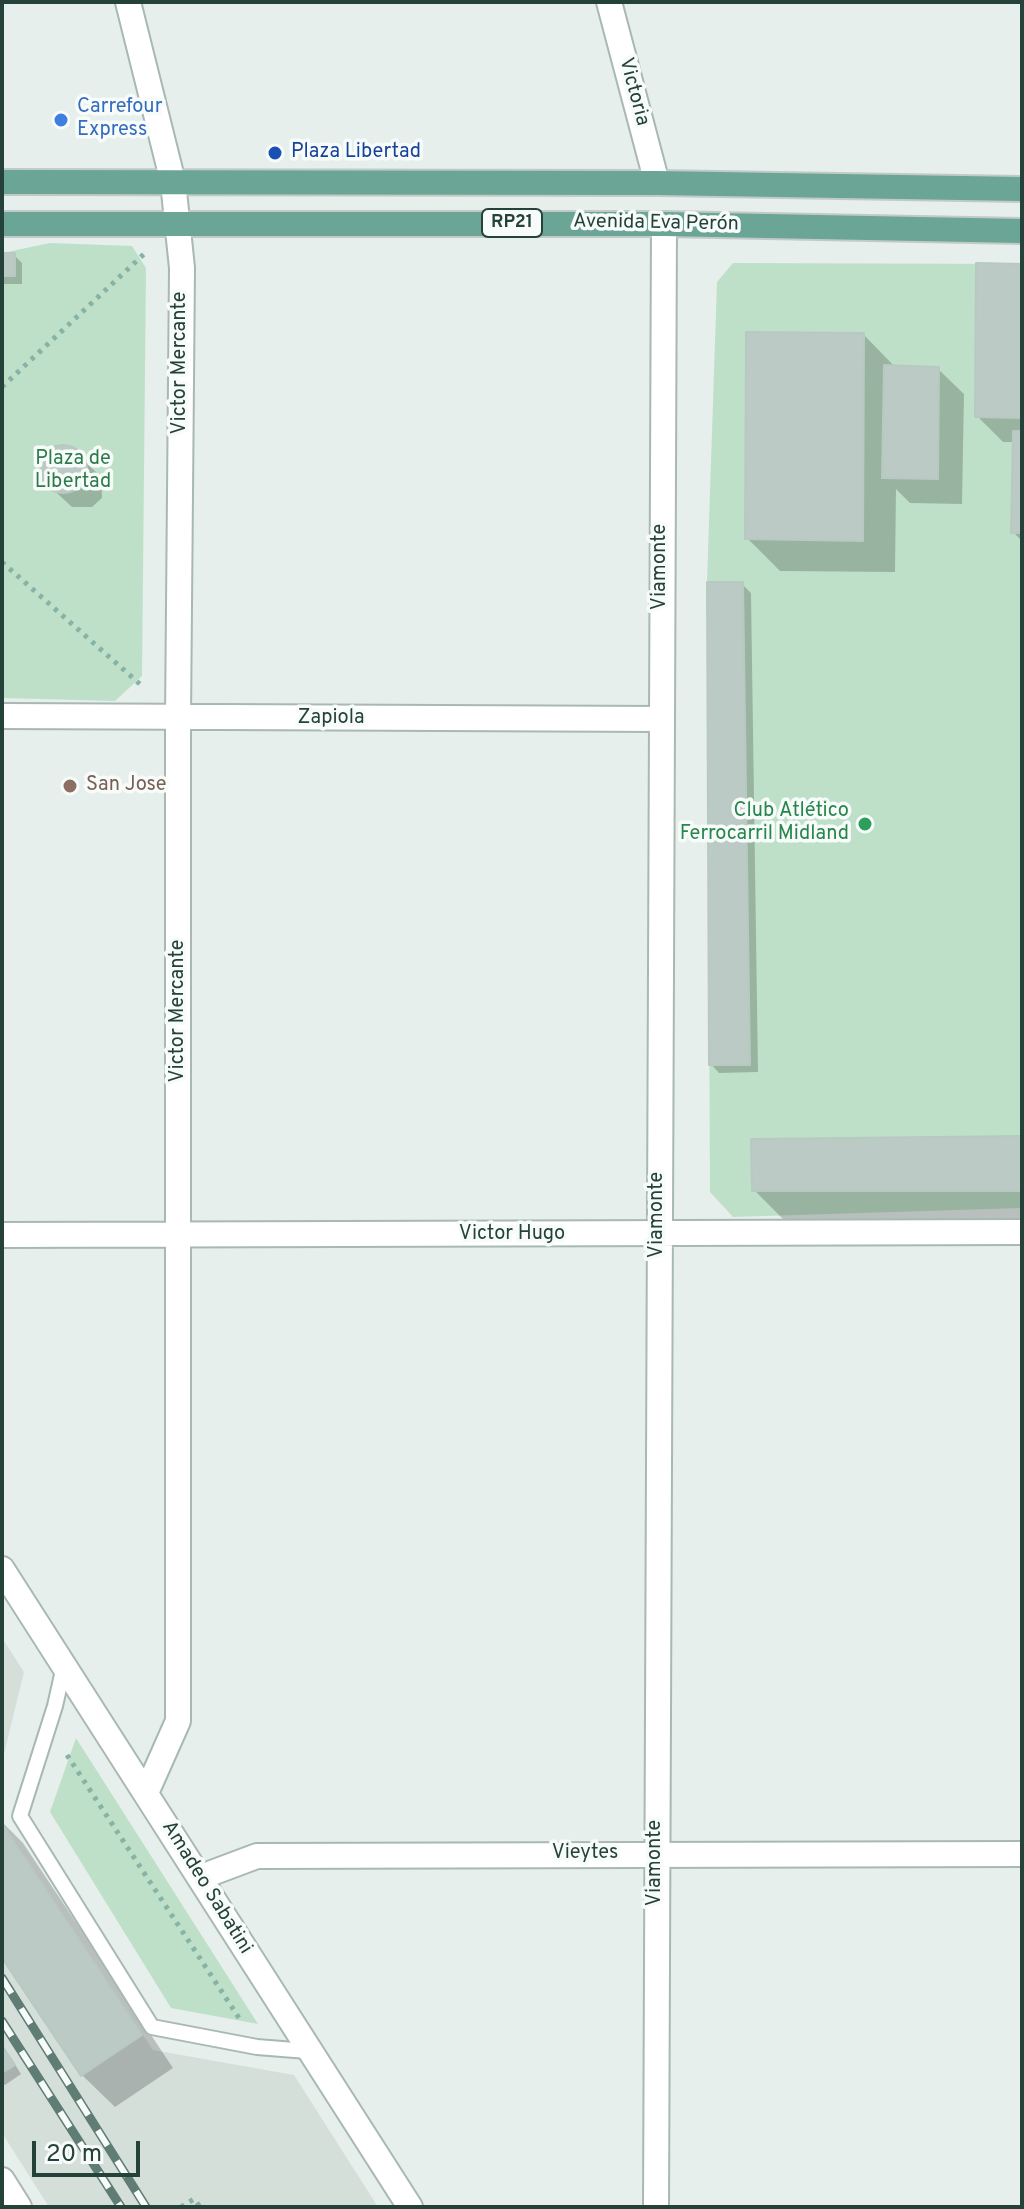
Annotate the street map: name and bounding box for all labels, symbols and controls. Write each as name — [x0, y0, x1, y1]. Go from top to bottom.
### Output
street label: Victoria — [612, 55, 654, 129]
place label: Carrefour Express — [77, 96, 163, 143]
marker: Carrefour Express — [52, 111, 70, 129]
place label: Plaza Libertad — [291, 141, 421, 165]
marker: Plaza Libertad — [266, 144, 284, 162]
road number: RP21 — [482, 209, 542, 237]
street label: Avenida Eva Perón — [573, 211, 739, 237]
street label: Victor Mercante — [169, 292, 193, 434]
park label: Plaza de Libertad — [35, 448, 111, 495]
street label: Viamonte — [649, 524, 673, 610]
street label: Zapiola — [297, 707, 365, 731]
place label: San Jose — [86, 774, 167, 798]
marker: San Jose — [61, 777, 79, 795]
place label: Club Atlético Ferrocarril Midland — [680, 800, 849, 847]
marker: Club Atlético Ferrocarril Midland — [856, 815, 874, 833]
street label: Victor Mercante — [167, 940, 191, 1082]
street label: Viamonte — [646, 1172, 670, 1258]
street label: Victor Hugo — [459, 1223, 565, 1247]
street label: Amadeo Sabatini — [155, 1817, 257, 1959]
street label: Viamonte — [644, 1820, 668, 1906]
street label: Vieytes — [552, 1842, 618, 1866]
scale bar — [36, 2125, 144, 2175]
text: 20 m — [46, 2140, 102, 2170]

